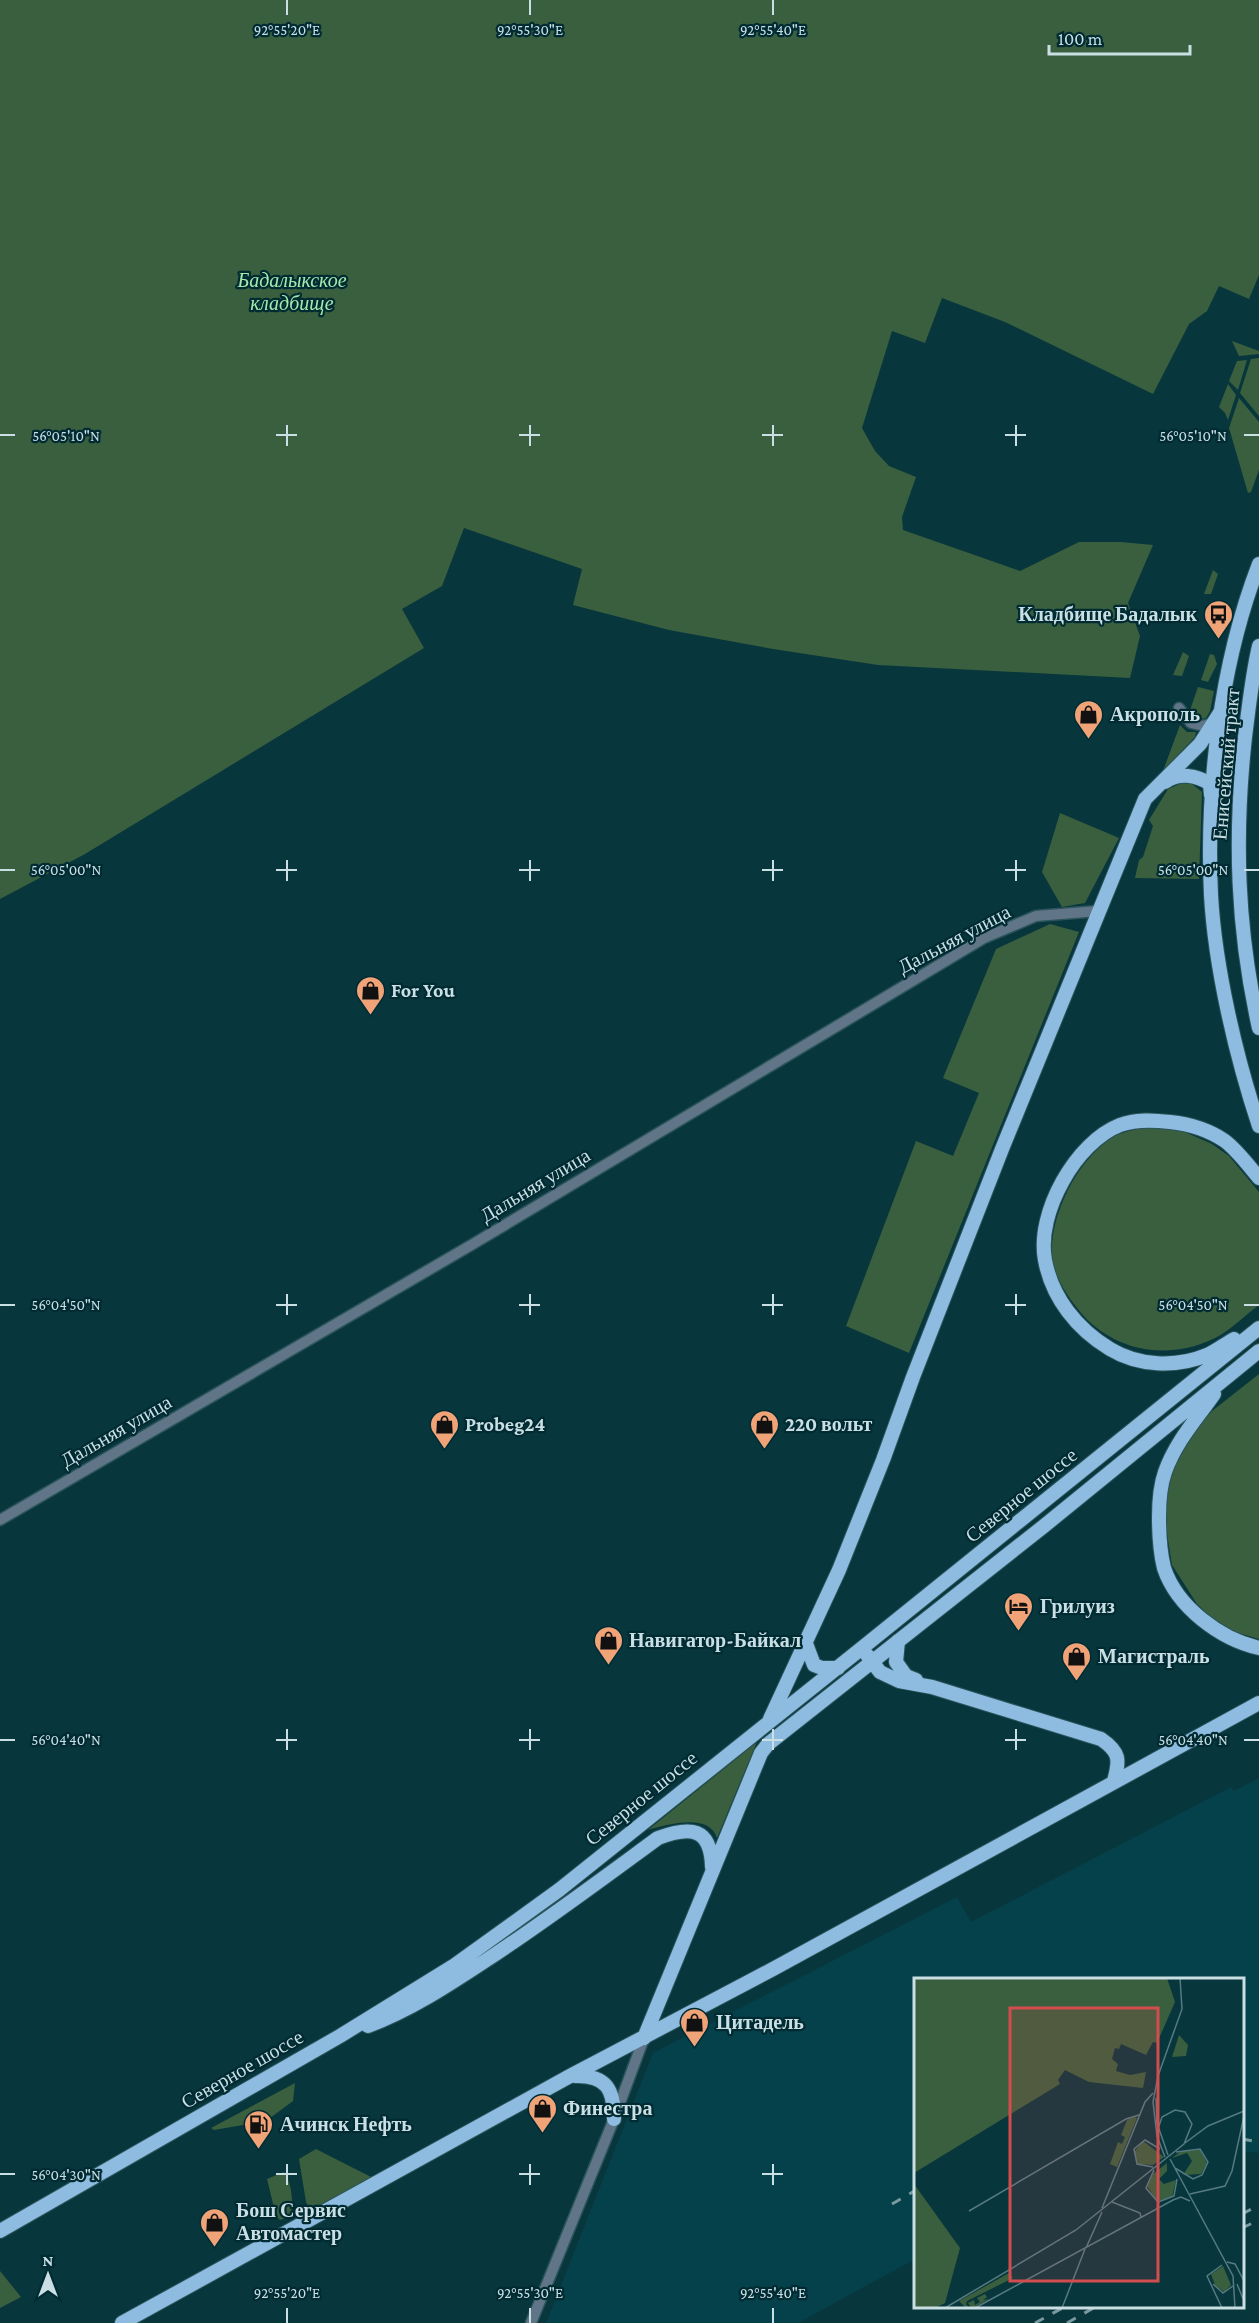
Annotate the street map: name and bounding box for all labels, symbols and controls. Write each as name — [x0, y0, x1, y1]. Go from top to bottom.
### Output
scale bar — [1049, 18, 1190, 56]
text: 92°55'20"E — [254, 22, 320, 38]
text: 92°55'30"E — [497, 22, 563, 38]
text: 92°55'40"E — [740, 22, 806, 38]
text: 100 m — [1058, 29, 1103, 49]
park label: Бадалыкское кладбище — [236, 269, 347, 315]
text: 56°05'10"N — [32, 428, 100, 444]
text: 56°05'10"N — [1159, 428, 1227, 444]
bus stop icon: Кладбище Бадалык — [1202, 598, 1234, 640]
place label: Кладбище Бадалык — [1018, 603, 1197, 625]
street label: Енисейский тракт — [1208, 687, 1245, 841]
shop icon: Акрополь — [1073, 698, 1105, 740]
place label: Акрополь — [1110, 703, 1201, 726]
text: 56°05'00"N — [31, 862, 101, 878]
text: 56°05'00"N — [1158, 862, 1228, 878]
street label: Дальняя улица — [894, 900, 1014, 979]
shop icon: For You — [354, 974, 386, 1016]
place label: For You — [391, 979, 455, 1001]
street label: Дальняя улица — [476, 1144, 594, 1227]
text: 56°04'50"N — [31, 1297, 101, 1313]
text: 56°04'50"N — [1158, 1297, 1228, 1313]
street label: Дальняя улица — [57, 1390, 176, 1472]
shop icon: Probeg24 — [428, 1408, 460, 1450]
shop icon: 220 вольт — [748, 1408, 780, 1450]
place label: Probeg24 — [465, 1413, 545, 1435]
place label: 220 вольт — [785, 1413, 873, 1435]
street label: Северное шоссе — [961, 1443, 1082, 1547]
hotel icon: Грилуиз — [1003, 1590, 1035, 1632]
place label: Грилуиз — [1040, 1595, 1115, 1618]
shop icon: Навигатор-Байкал — [592, 1624, 624, 1666]
place label: Навигатор-Байкал — [629, 1629, 801, 1652]
shop icon: Магистраль — [1061, 1640, 1093, 1682]
place label: Магистраль — [1098, 1645, 1210, 1668]
text: 56°04'40"N — [31, 1732, 101, 1748]
text: 56°04'40"N — [1158, 1732, 1228, 1748]
street label: Северное шоссе — [581, 1746, 702, 1850]
inset map — [914, 1978, 1244, 2308]
shop icon: Цитадель — [679, 2006, 711, 2048]
place label: Цитадель — [716, 2011, 804, 2034]
street label: Северное шоссе — [177, 2025, 307, 2114]
shop icon: Финестра — [526, 2092, 558, 2134]
place label: Финестра — [563, 2097, 652, 2120]
fuel station icon: Ачинск Нефть — [243, 2108, 275, 2150]
place label: Ачинск Нефть — [280, 2113, 412, 2136]
text: 56°04'30"N — [31, 2167, 101, 2183]
place label: Бош Сервис Автомастер — [236, 2199, 346, 2245]
shop icon: Бош Сервис Автомастер — [199, 2206, 231, 2248]
north arrow — [18, 2245, 78, 2305]
text: N — [43, 2252, 54, 2269]
text: 92°55'20"E — [254, 2285, 320, 2301]
text: 92°55'30"E — [497, 2285, 563, 2301]
text: 92°55'40"E — [740, 2285, 806, 2301]

